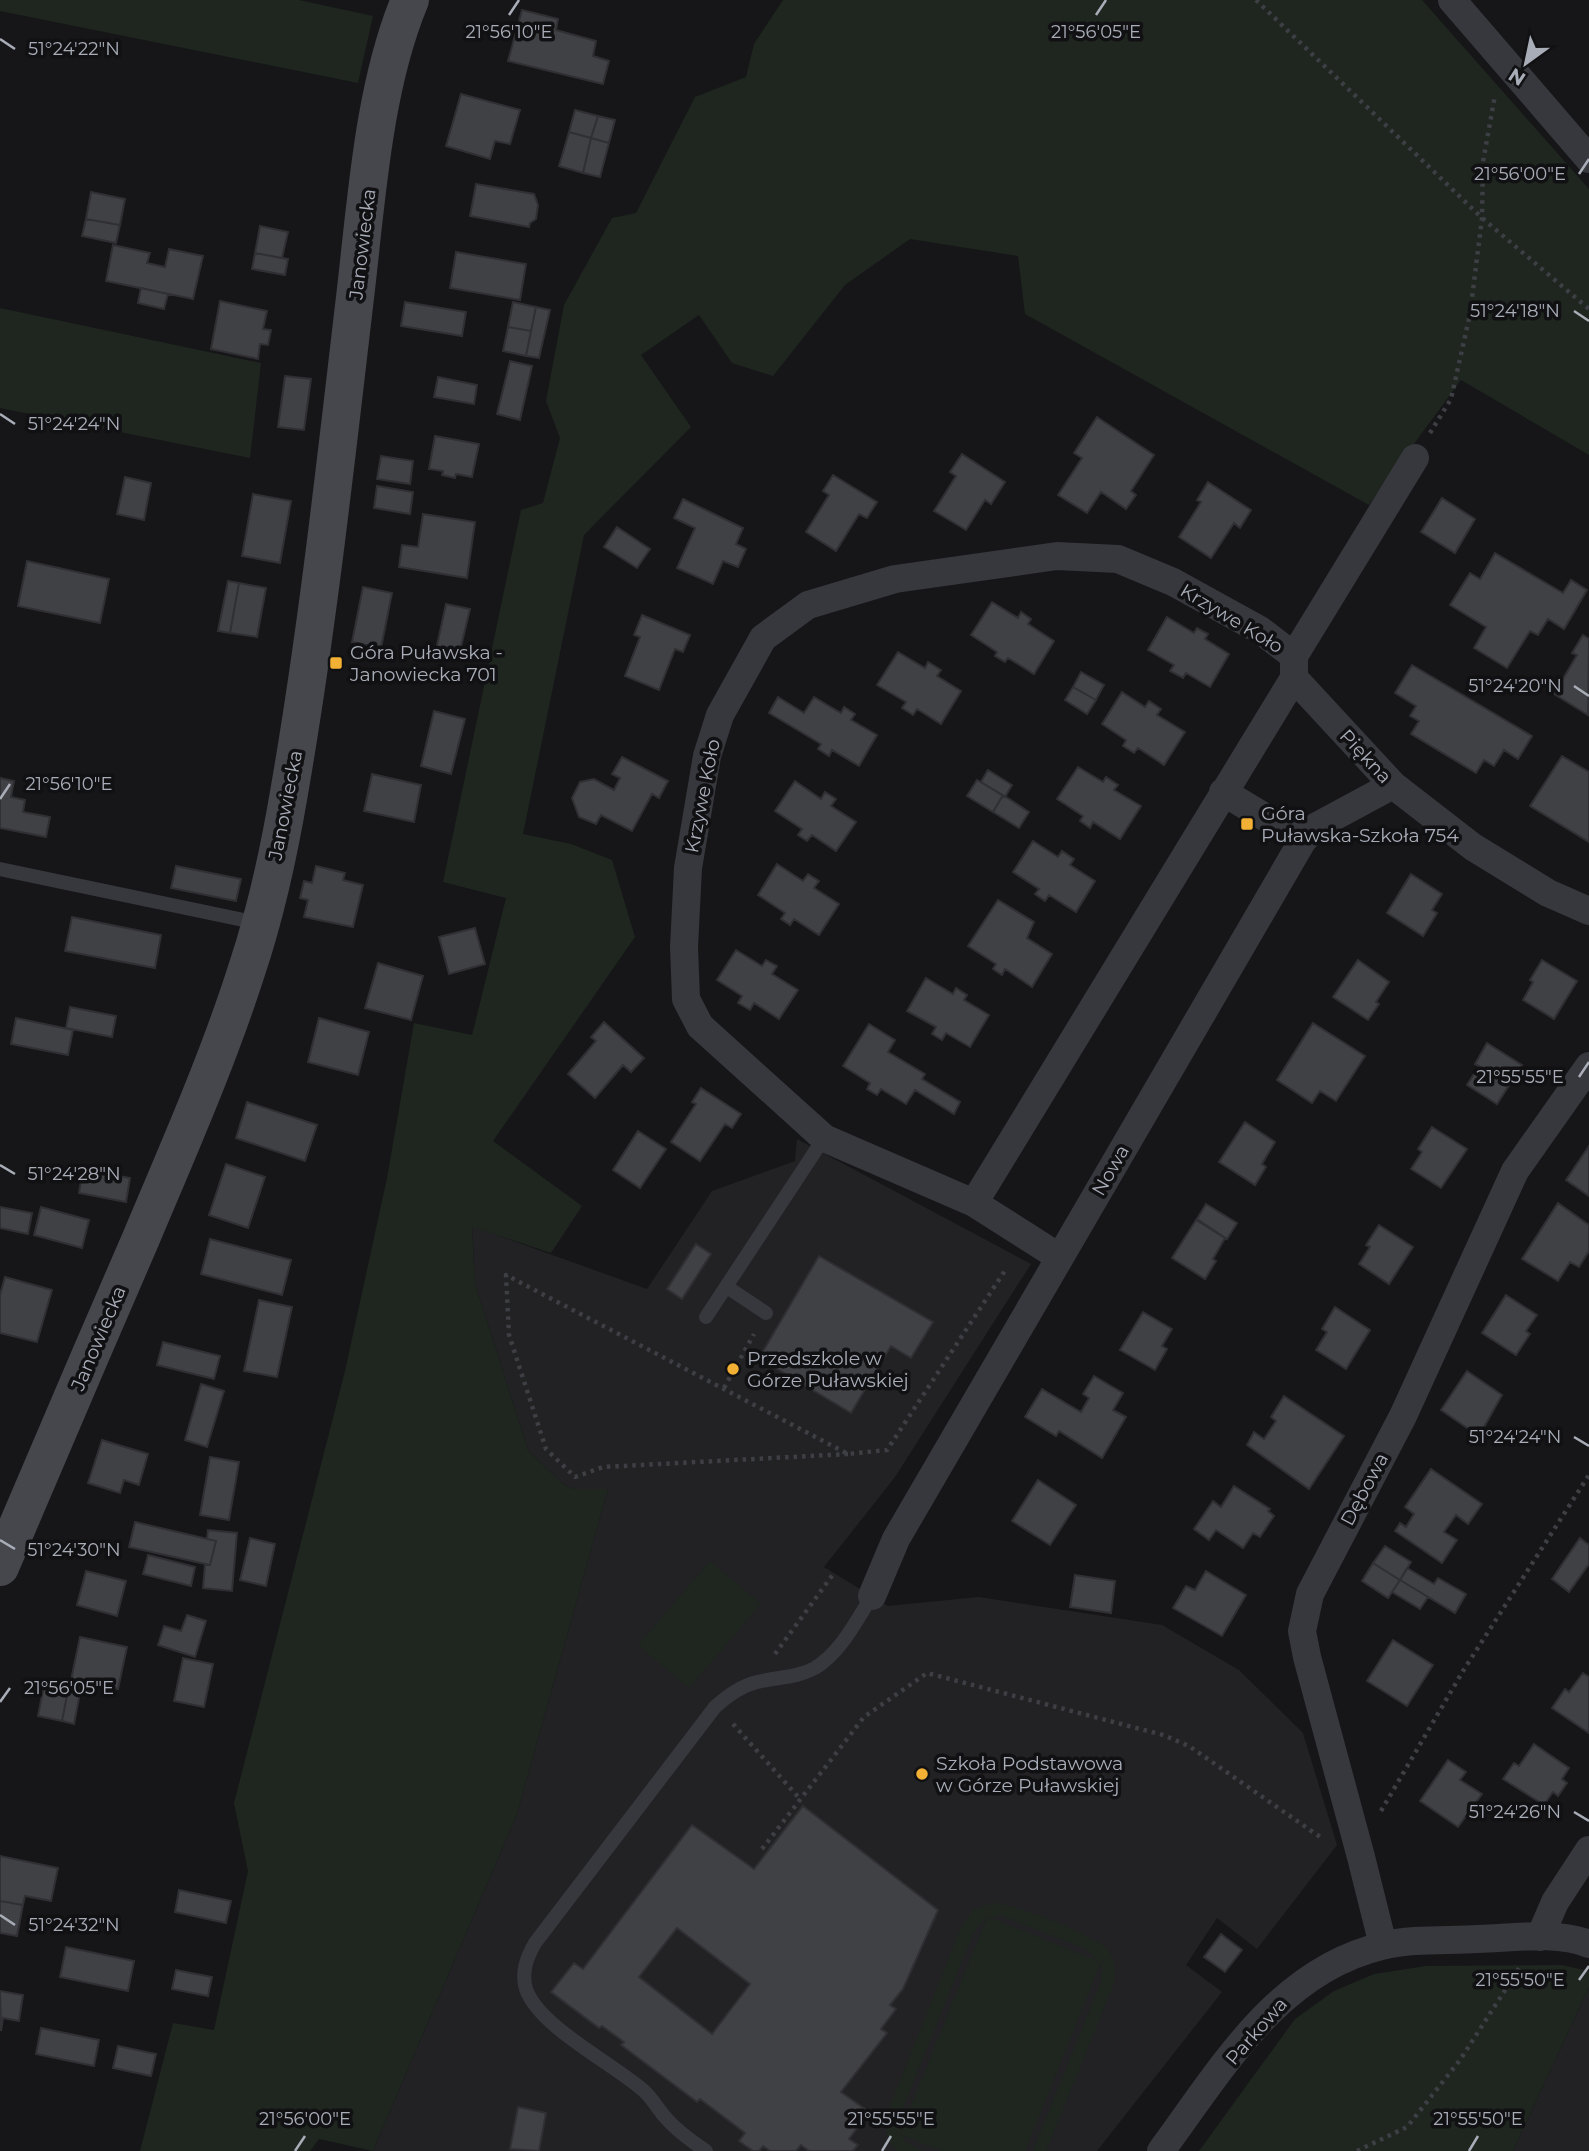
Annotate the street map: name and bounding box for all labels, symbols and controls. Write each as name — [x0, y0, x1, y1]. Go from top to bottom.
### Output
text: 21°56'10"E — [465, 21, 553, 43]
text: 21°56'05"E — [1051, 21, 1141, 43]
north arrow — [1491, 28, 1561, 98]
text: 51°24'22"N — [28, 38, 120, 60]
text: N — [1504, 63, 1530, 91]
text: 21°56'00"E — [1474, 163, 1566, 185]
street label: Janowiecka — [344, 187, 381, 302]
text: 51°24'18"N — [1470, 300, 1560, 322]
text: 51°24'24"N — [28, 413, 120, 435]
street label: Krzywe Koło — [1176, 579, 1287, 658]
place label: Góra Puławska - Janowiecka 701 — [349, 641, 503, 686]
marker: Góra Puławska - Janowiecka 701 — [328, 655, 344, 671]
text: 51°24'20"N — [1468, 675, 1562, 697]
street label: Piękna — [1335, 725, 1396, 788]
street label: Krzywe Koło — [680, 737, 725, 855]
street label: Janowiecka — [263, 748, 307, 863]
text: 21°56'10"E — [25, 773, 113, 795]
place label: Góra Puławska-Szkoła 754 — [1261, 802, 1459, 847]
marker: Góra Puławska-Szkoła 754 — [1239, 816, 1255, 832]
text: 21°55'55"E — [1476, 1066, 1564, 1088]
street label: Nowa — [1087, 1141, 1134, 1200]
text: 51°24'28"N — [27, 1163, 121, 1185]
street label: Janowiecka — [66, 1282, 131, 1395]
place label: Przedszkole w Górze Puławskiej — [747, 1347, 909, 1392]
marker: Przedszkole w Górze Puławskiej — [725, 1361, 741, 1377]
text: 51°24'24"N — [1469, 1426, 1561, 1448]
street label: Dębowa — [1336, 1449, 1393, 1530]
text: 51°24'30"N — [27, 1539, 121, 1561]
text: 21°56'05"E — [24, 1677, 114, 1699]
place label: Szkoła Podstawowa w Górze Puławskiej — [936, 1752, 1123, 1797]
marker: Szkoła Podstawowa w Górze Puławskiej — [914, 1766, 930, 1782]
text: 51°24'26"N — [1469, 1801, 1561, 1823]
text: 51°24'32"N — [28, 1914, 120, 1936]
text: 21°55'50"E — [1475, 1969, 1565, 1991]
street label: Parkowa — [1221, 1993, 1292, 2070]
text: 21°56'00"E — [259, 2108, 351, 2130]
text: 21°55'55"E — [847, 2108, 935, 2130]
text: 21°55'50"E — [1433, 2108, 1523, 2130]

